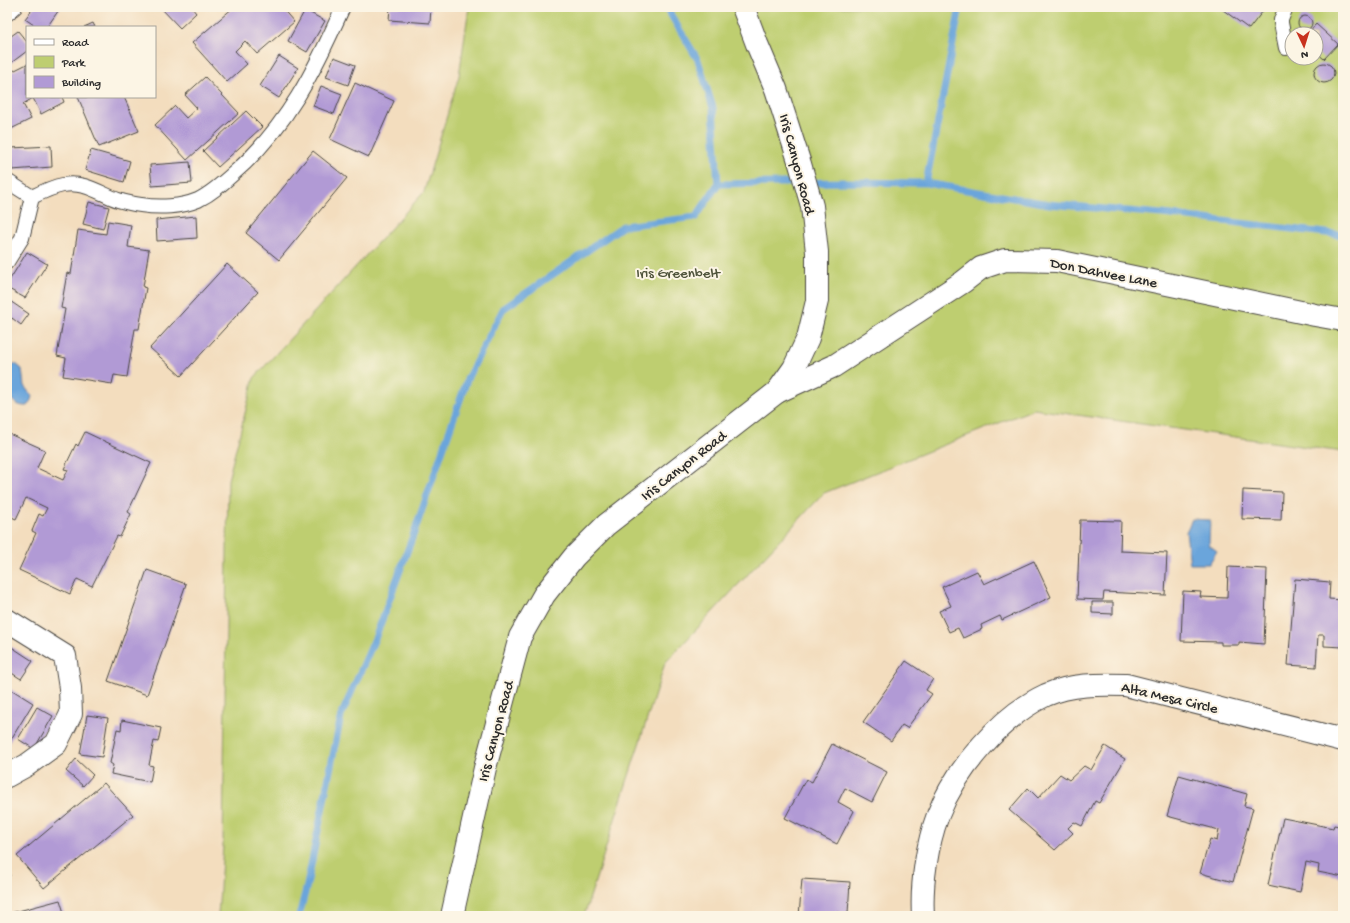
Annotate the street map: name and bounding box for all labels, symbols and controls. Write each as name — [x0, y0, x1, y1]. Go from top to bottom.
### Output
legend — [26, 26, 156, 98]
north arrow — [1284, 26, 1324, 66]
text: Road — [62, 37, 89, 51]
text: N — [1301, 48, 1309, 60]
text: Park — [61, 57, 87, 71]
text: Building — [61, 77, 101, 91]
street label: Iris Canyon Road — [774, 112, 818, 218]
street label: Don Dahvee Lane — [1048, 255, 1159, 293]
park label: Iris Greenbelt — [636, 265, 722, 283]
street label: Iris Canyon Road — [638, 427, 731, 506]
street label: Iris Canyon Road — [475, 678, 519, 784]
street label: Alta Mesa Circle — [1120, 679, 1220, 719]

